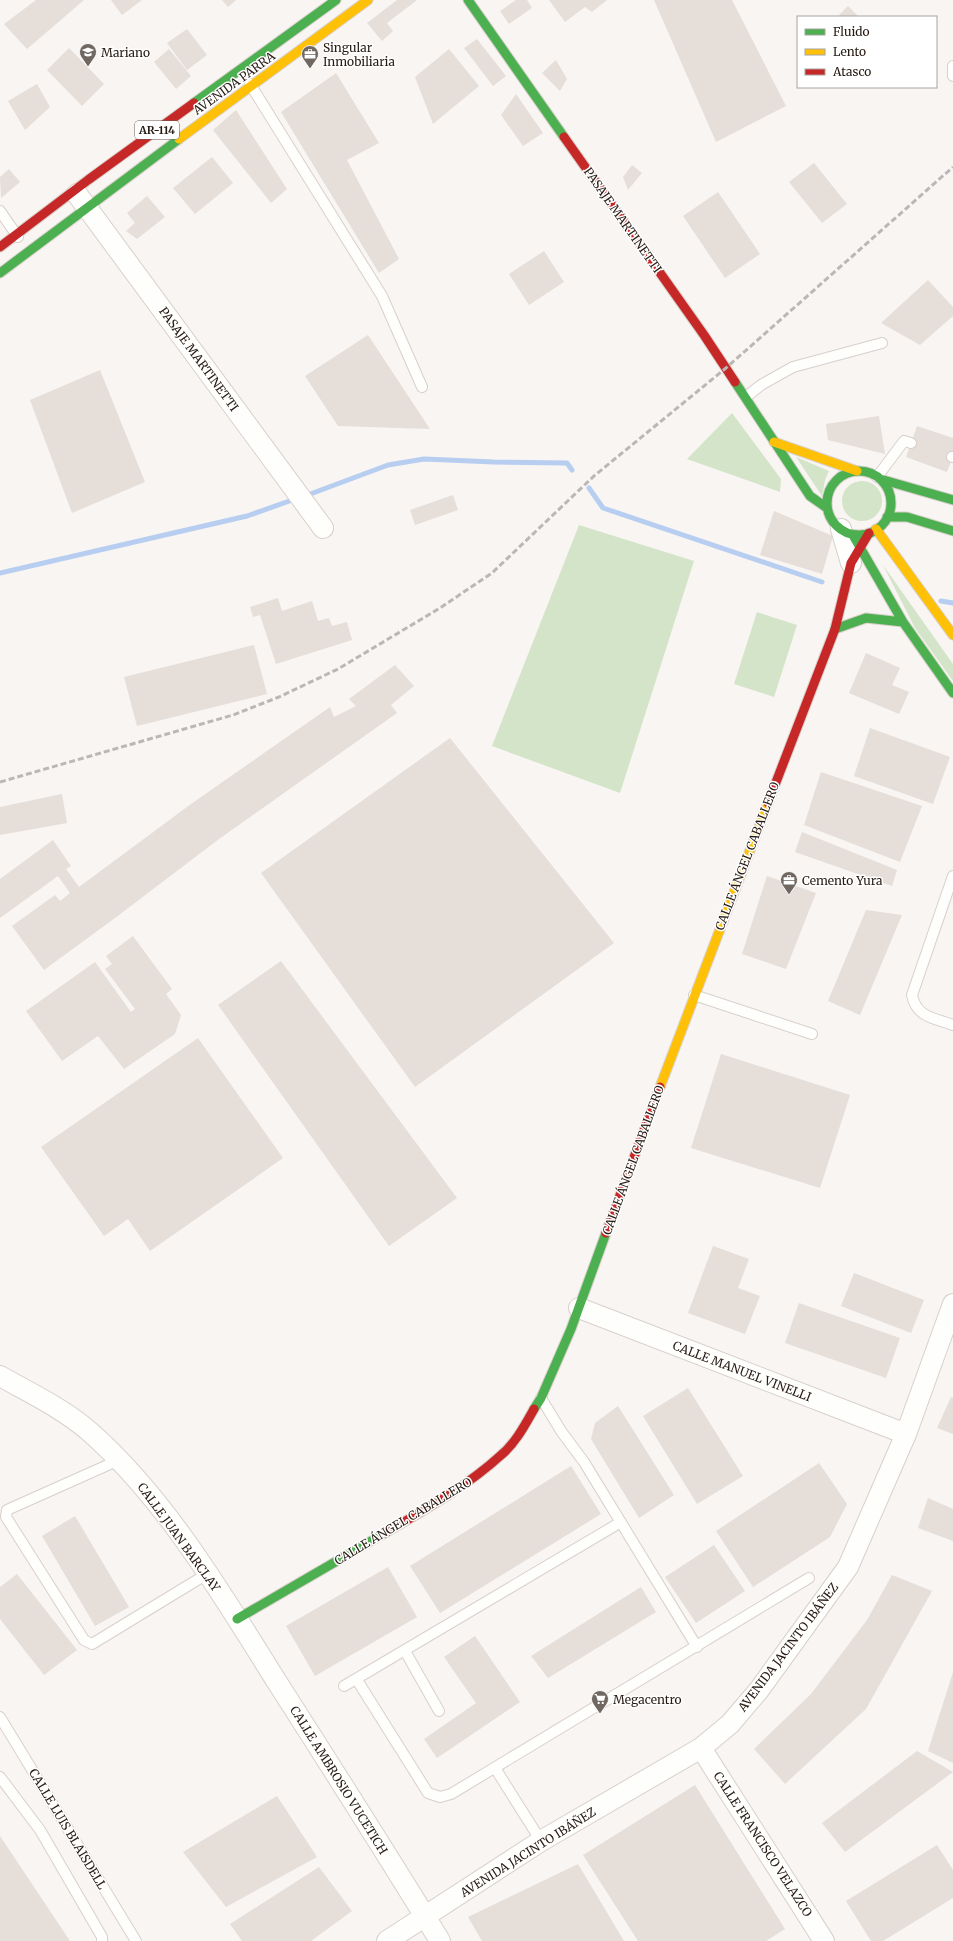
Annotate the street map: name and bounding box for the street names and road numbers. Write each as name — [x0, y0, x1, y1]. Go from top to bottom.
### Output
street label: AVENIDA PARRA — [189, 48, 278, 118]
road number: AR-114 — [135, 121, 179, 139]
street label: PASAJE MARTINETTI — [581, 164, 665, 276]
street label: PASAJE MARTINETTI — [156, 304, 242, 414]
street label: CALLE ÁNGEL CABALLERO — [712, 779, 782, 932]
street label: CALLE ÁNGEL CABALLERO — [599, 1083, 667, 1237]
street label: CALLE MANUEL VINELLI — [671, 1338, 813, 1404]
street label: CALLE ÁNGEL CABALLERO — [332, 1474, 475, 1568]
street label: CALLE JUAN BARCLAY — [135, 1480, 224, 1594]
street label: AVENIDA JACINTO IBÁÑEZ — [734, 1580, 841, 1715]
street label: CALLE AMBROSIO VUCETICH — [287, 1703, 391, 1857]
street label: CALLE LUIS BLAISDELL — [26, 1766, 110, 1893]
street label: CALLE FRANCISCO VELAZCO — [710, 1769, 816, 1920]
street label: AVENIDA JACINTO IBÁÑEZ — [457, 1804, 599, 1900]

